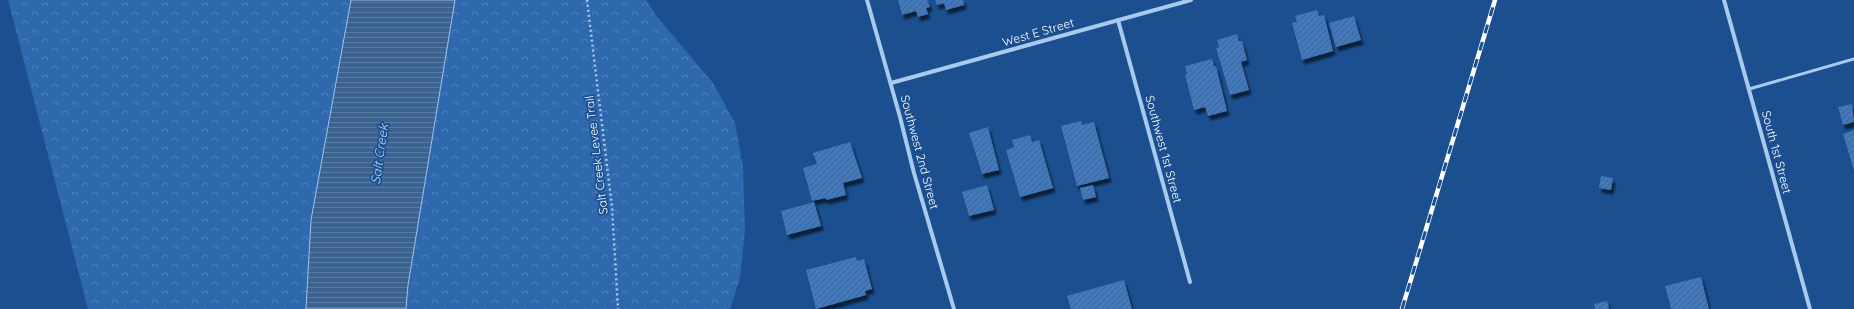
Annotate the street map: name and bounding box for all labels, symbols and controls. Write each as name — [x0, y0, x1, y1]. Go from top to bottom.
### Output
street label: West E Street — [1000, 15, 1076, 49]
street label: Southwest 2nd Street — [898, 93, 942, 211]
street label: Southwest 1st Street — [1142, 94, 1186, 204]
street label: Salt Creek Levee Trail — [581, 95, 611, 215]
street label: South 1st Street — [1759, 109, 1795, 195]
water label: Salt Creek — [367, 122, 391, 185]

